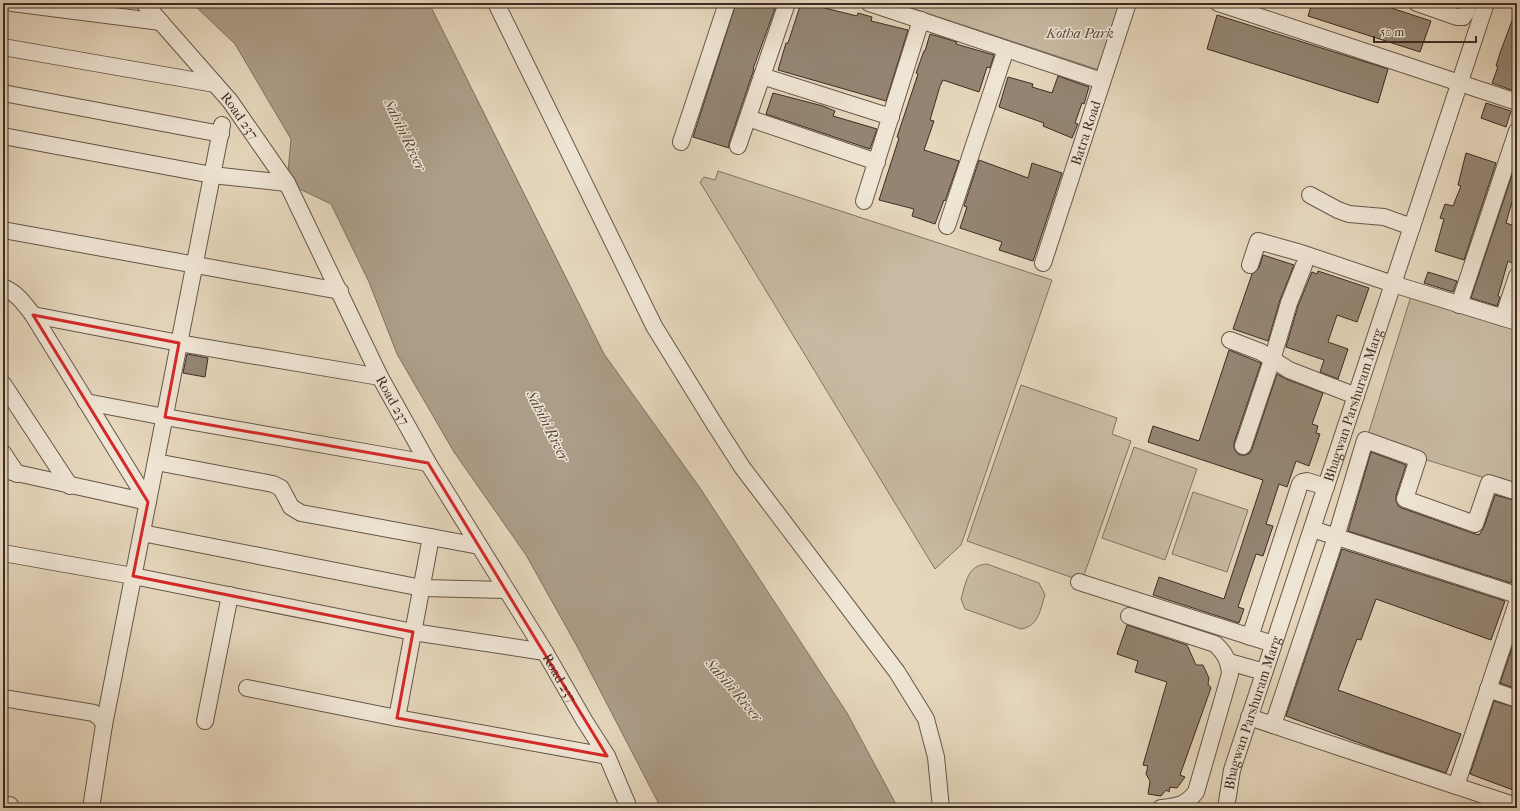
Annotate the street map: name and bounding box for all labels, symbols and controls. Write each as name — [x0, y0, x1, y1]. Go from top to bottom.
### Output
scale bar — [1374, 18, 1476, 44]
park label: Kotha Park — [1045, 25, 1114, 42]
text: 50 m — [1380, 25, 1404, 39]
street label: Road 237 — [217, 89, 262, 143]
water label: Sahibi River — [379, 95, 431, 175]
street label: Batra Road — [1068, 98, 1105, 168]
street label: Bhagwan Parshuram Marg — [1320, 326, 1387, 484]
street label: Road 237 — [372, 373, 413, 428]
water label: Sahibi River — [522, 386, 574, 466]
street label: Bhagwan Parshuram Marg — [1221, 633, 1285, 791]
street label: Road 237 — [539, 651, 580, 706]
water label: Sahibi River — [701, 654, 767, 726]

